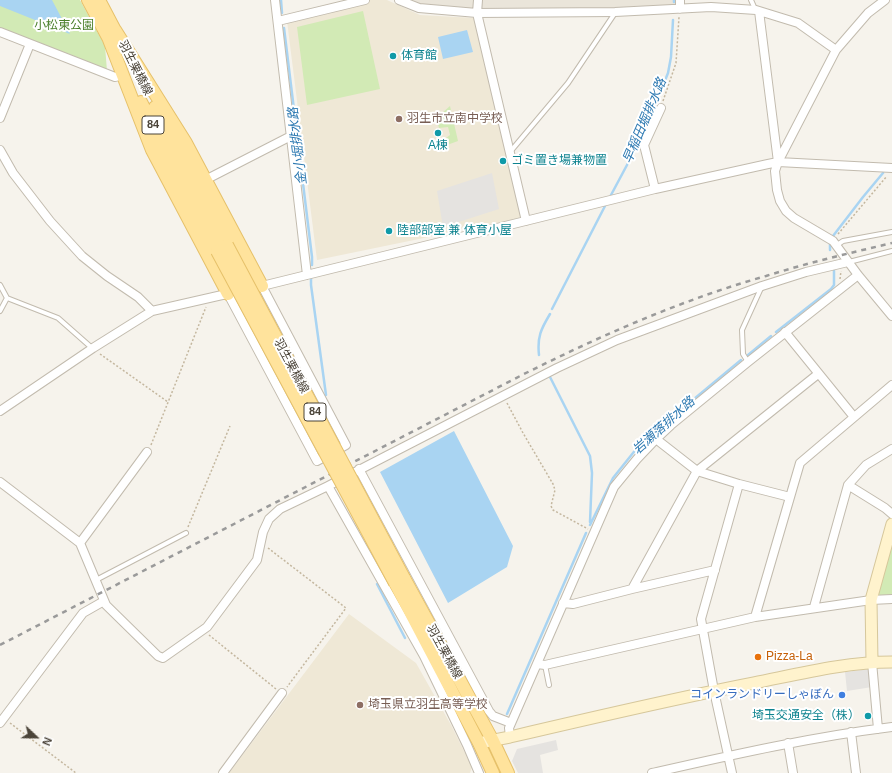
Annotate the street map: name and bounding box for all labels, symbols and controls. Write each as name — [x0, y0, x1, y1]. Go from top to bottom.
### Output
park label: 小松東公園 — [34, 19, 94, 33]
street label: 羽生栗橋線 — [115, 38, 155, 98]
place label: 体育館 — [401, 49, 437, 63]
marker: 体育館 — [388, 51, 398, 61]
water label: 早稲田堀排水路 — [620, 76, 670, 166]
water label: 金小堀排水路 — [286, 106, 310, 186]
place label: 羽生市立南中学校 — [407, 112, 503, 126]
marker: 羽生市立南中学校 — [394, 114, 404, 124]
road number: 84 — [142, 116, 164, 134]
marker: A棟 — [433, 128, 443, 138]
place label: A棟 — [428, 139, 448, 153]
place label: ゴミ置き場兼物置 — [511, 154, 607, 168]
marker: ゴミ置き場兼物置 — [498, 156, 508, 166]
place label: 陸部部室 兼 体育小屋 — [397, 224, 512, 238]
marker: 陸部部室 兼 体育小屋 — [384, 226, 394, 236]
street label: 羽生栗橋線 — [271, 336, 311, 396]
water label: 岩瀬落排水路 — [630, 394, 698, 458]
road number: 84 — [304, 403, 326, 421]
street label: 羽生栗橋線 — [423, 622, 465, 682]
place label: Pizza-La — [766, 650, 813, 664]
marker: Pizza-La — [753, 652, 763, 662]
place label: コインランドリーしゃぼん — [690, 688, 834, 702]
marker: コインランドリーしゃぼん — [837, 690, 847, 700]
place label: 埼玉県立羽生高等学校 — [368, 698, 488, 712]
marker: 埼玉県立羽生高等学校 — [355, 700, 365, 710]
place label: 埼玉交通安全（株） — [752, 709, 860, 723]
marker: 埼玉交通安全（株） — [863, 711, 873, 721]
north arrow — [16, 717, 56, 757]
text: N — [40, 736, 54, 747]

